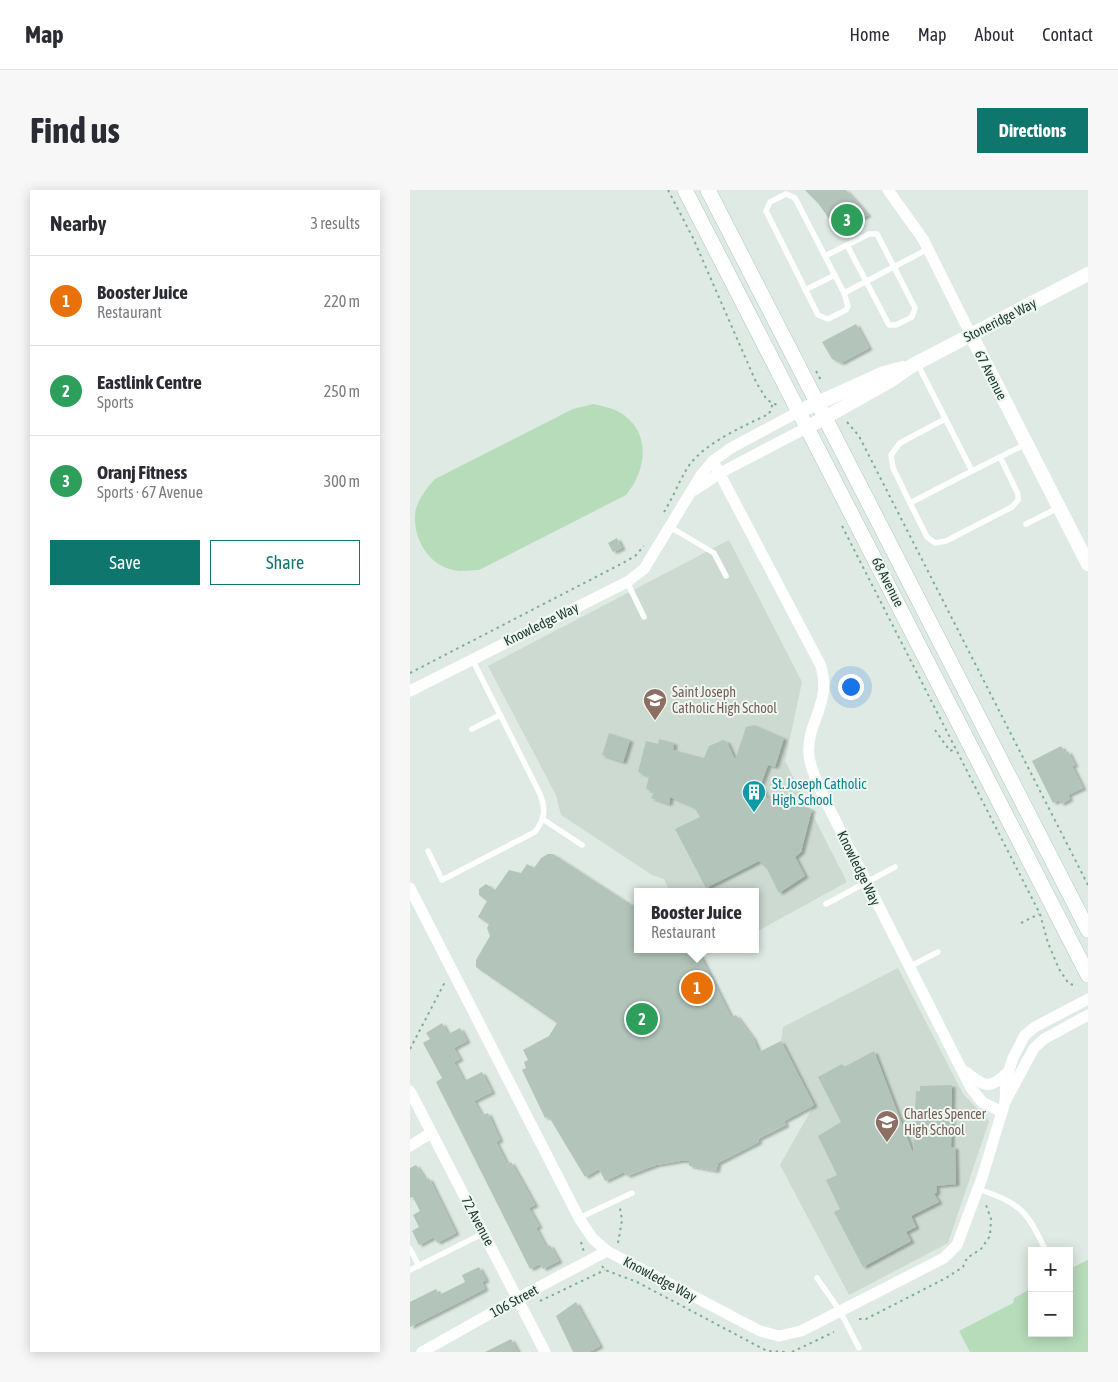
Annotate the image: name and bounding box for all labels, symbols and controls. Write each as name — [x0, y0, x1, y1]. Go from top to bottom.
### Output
text: Map — [25, 21, 64, 48]
text: Home — [850, 24, 890, 45]
text: Map — [918, 24, 947, 45]
text: About — [975, 24, 1014, 45]
text: Contact — [1042, 24, 1093, 45]
button: Directions — [977, 108, 1088, 153]
text: Find us — [30, 110, 120, 150]
pin: 3 — [831, 201, 863, 239]
text: Nearby — [50, 211, 106, 235]
text: 3 results — [310, 214, 360, 232]
text: Booster Juice — [97, 281, 188, 303]
text: 1 — [62, 292, 70, 310]
text: 220 m — [324, 292, 360, 310]
street label: Stoneridge Way — [961, 295, 1039, 345]
text: Restaurant — [97, 303, 162, 321]
street label: 67 Avenue — [972, 347, 1010, 403]
text: Eastlink Centre — [97, 371, 202, 393]
text: 2 — [62, 382, 70, 400]
text: 250 m — [324, 382, 360, 400]
text: Sports — [97, 393, 134, 411]
text: Oranj Fitness — [97, 461, 187, 483]
text: 3 — [62, 472, 70, 490]
text: 300 m — [324, 472, 360, 490]
text: Sports · 67 Avenue — [97, 483, 203, 501]
button: Save — [50, 540, 200, 585]
button: Share — [210, 540, 360, 585]
street label: 68 Avenue — [869, 554, 907, 610]
street label: Knowledge Way — [501, 599, 581, 649]
your location — [838, 674, 864, 700]
place label: Saint Joseph Catholic High School — [672, 684, 777, 716]
school or university icon: Saint Joseph Catholic High School — [642, 687, 668, 721]
place label: St. Joseph Catholic High School — [772, 776, 867, 808]
building icon: St. Joseph Catholic High School — [741, 779, 767, 813]
street label: Knowledge Way — [834, 828, 884, 908]
popup — [634, 888, 759, 953]
text: Booster Juice — [651, 901, 742, 923]
text: Restaurant — [651, 923, 716, 941]
pin: 1 — [681, 969, 713, 1007]
pin: 2 — [626, 1000, 658, 1038]
place label: Charles Spencer High School — [904, 1106, 987, 1138]
school or university icon: Charles Spencer High School — [874, 1109, 900, 1143]
street label: 72 Avenue — [458, 1193, 498, 1249]
map controls — [1028, 1247, 1073, 1337]
button: + — [1028, 1247, 1073, 1292]
street label: Knowledge Way — [620, 1253, 700, 1305]
street label: 106 Street — [487, 1281, 541, 1321]
button: − — [1028, 1292, 1073, 1337]

